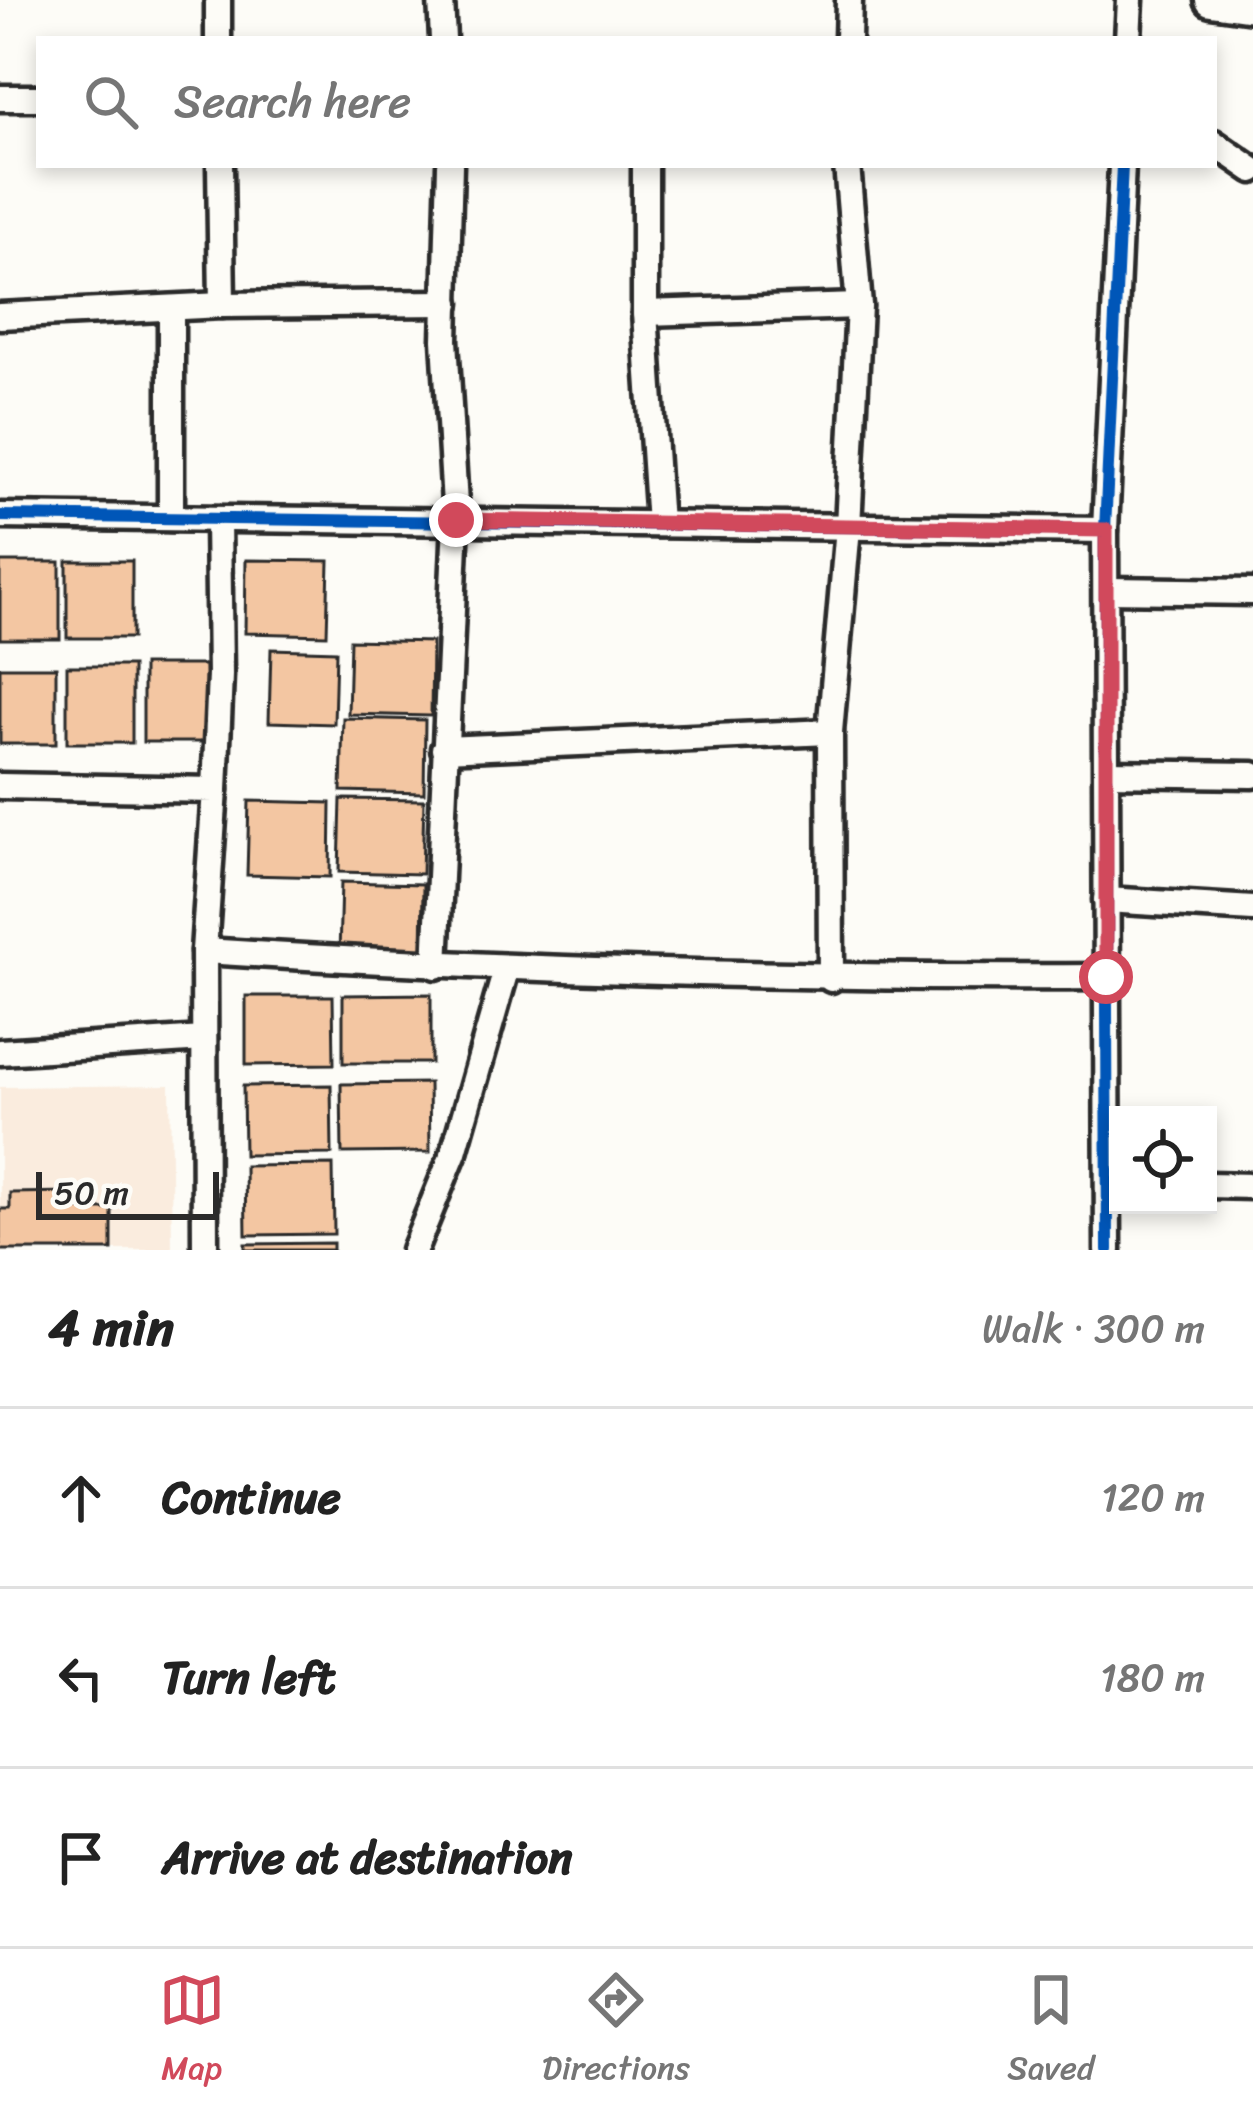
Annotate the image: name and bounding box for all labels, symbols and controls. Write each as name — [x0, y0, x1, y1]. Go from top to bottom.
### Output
search box — [36, 36, 1217, 168]
text: Search here — [174, 62, 411, 142]
icon: search — [78, 69, 144, 135]
route end — [429, 493, 483, 547]
route start — [1079, 950, 1133, 1004]
map controls — [1109, 1106, 1217, 1214]
button: locate — [1109, 1106, 1217, 1214]
text: 50 m — [54, 1164, 129, 1222]
scale bar — [36, 1166, 219, 1219]
text: 4 min — [48, 1283, 174, 1373]
text: Walk · 300 m — [982, 1294, 1205, 1363]
text: Continue — [162, 1458, 341, 1538]
text: 120 m — [1101, 1463, 1205, 1532]
icon: ahead — [48, 1465, 114, 1531]
text: Turn left — [162, 1638, 335, 1718]
text: 180 m — [1100, 1643, 1205, 1712]
icon: left — [48, 1645, 114, 1711]
text: Arrive at destination — [162, 1818, 572, 1898]
icon: arrive — [48, 1825, 114, 1891]
tab: Map — [159, 1967, 225, 2097]
tab: Directions — [542, 1967, 690, 2097]
tab: Saved — [1007, 1967, 1094, 2097]

